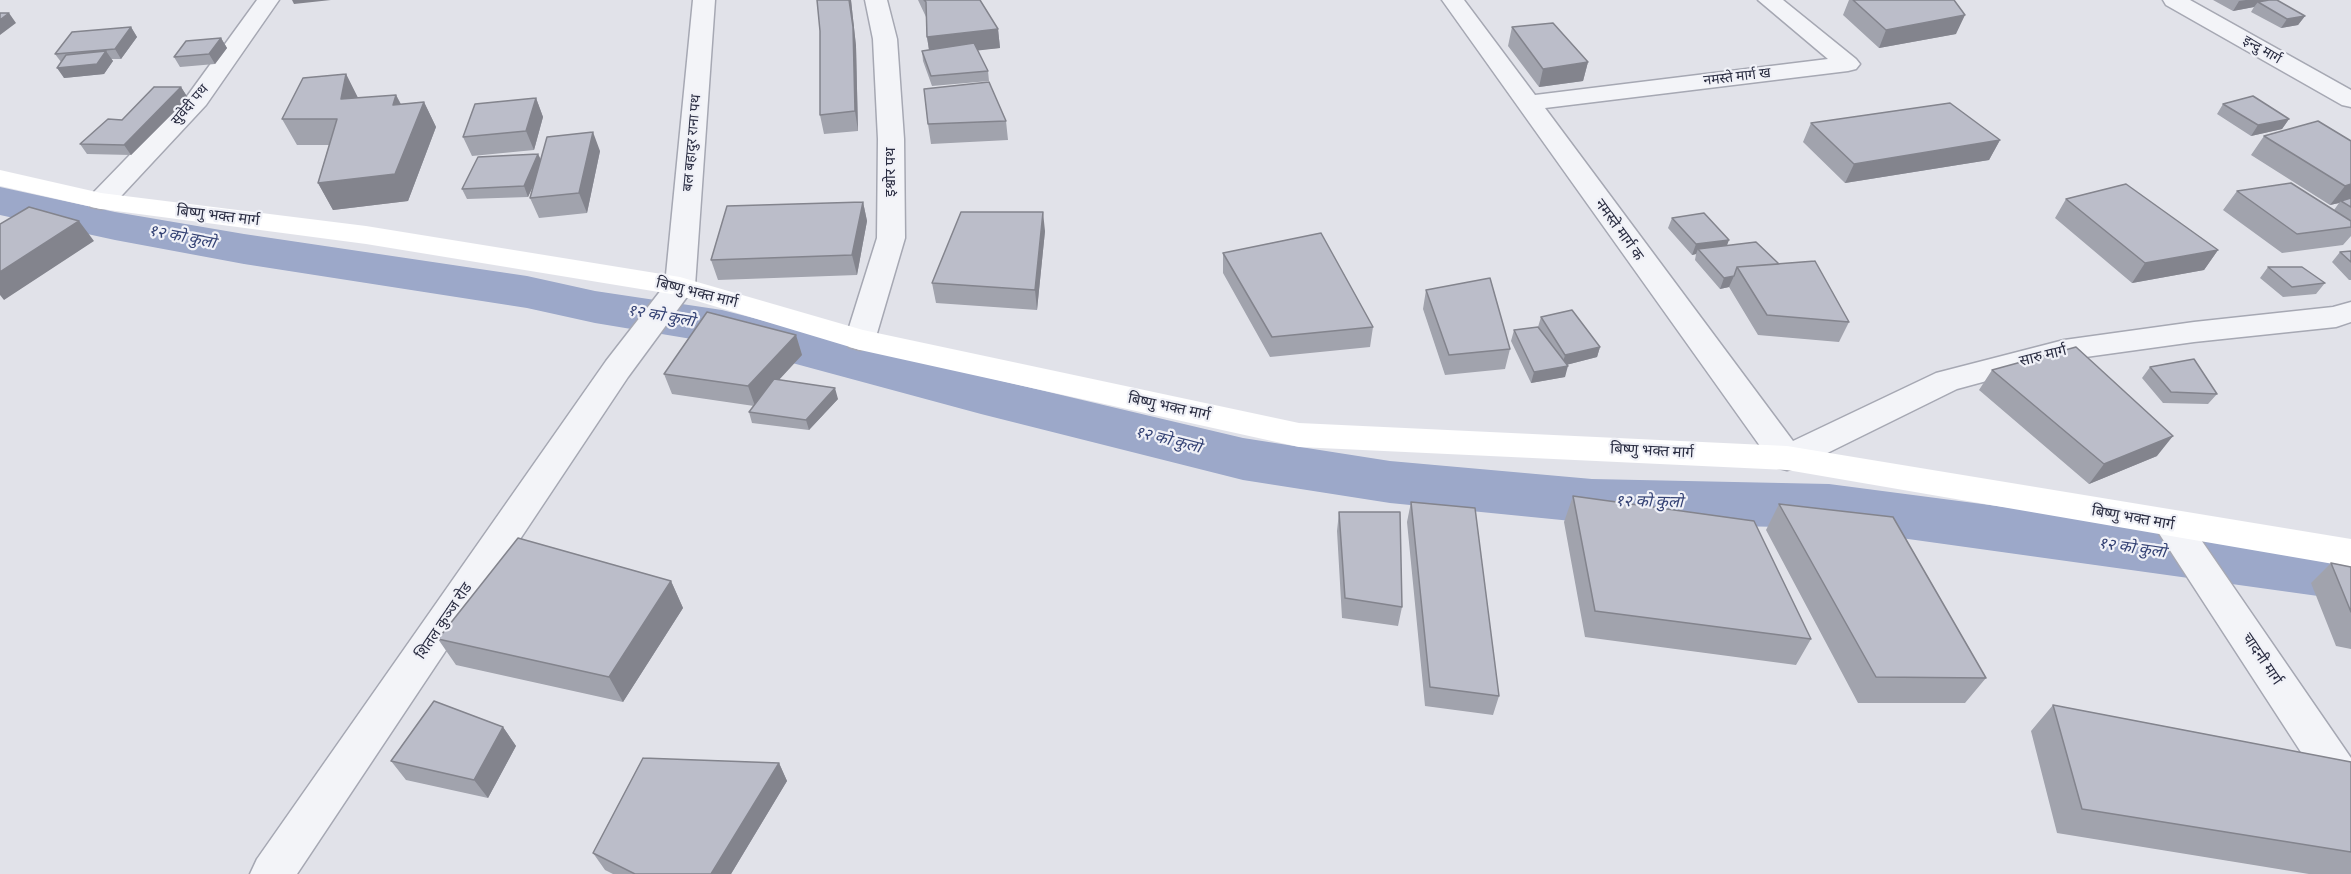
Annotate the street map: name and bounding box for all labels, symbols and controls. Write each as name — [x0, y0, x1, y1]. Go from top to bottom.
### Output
street label: इन्दु मार्ग — [2240, 32, 2284, 68]
street label: नमस्ते मार्ग ख — [1702, 65, 1772, 89]
street label: सुवेदी पथ — [168, 81, 212, 129]
street label: बल बहादुर राना पथ — [679, 94, 705, 192]
street label: इश्वोर पथ — [882, 147, 900, 197]
street label: नमस्ते मार्ग क — [1591, 196, 1647, 264]
street label: बिष्णु भक्त मार्ग — [175, 202, 261, 230]
water label: १२ को कुलो — [147, 221, 217, 253]
street label: बिष्णु भक्त मार्ग — [654, 274, 740, 312]
water label: १२ को कुलो — [626, 301, 696, 331]
street label: सारु मार्ग — [2018, 341, 2068, 371]
street label: बिष्णु भक्त मार्ग — [1126, 390, 1212, 424]
water label: १२ को कुलो — [1133, 422, 1203, 458]
street label: बिष्णु भक्त मार्ग — [1610, 440, 1694, 462]
water label: १२ को कुलो — [1615, 492, 1683, 512]
street label: बिष्णु भक्त मार्ग — [2090, 502, 2176, 534]
water label: १२ को कुलो — [2097, 534, 2167, 562]
street label: शितल कुञ्ज रोड — [412, 579, 476, 663]
street label: चादनी मार्ग — [2238, 630, 2286, 688]

